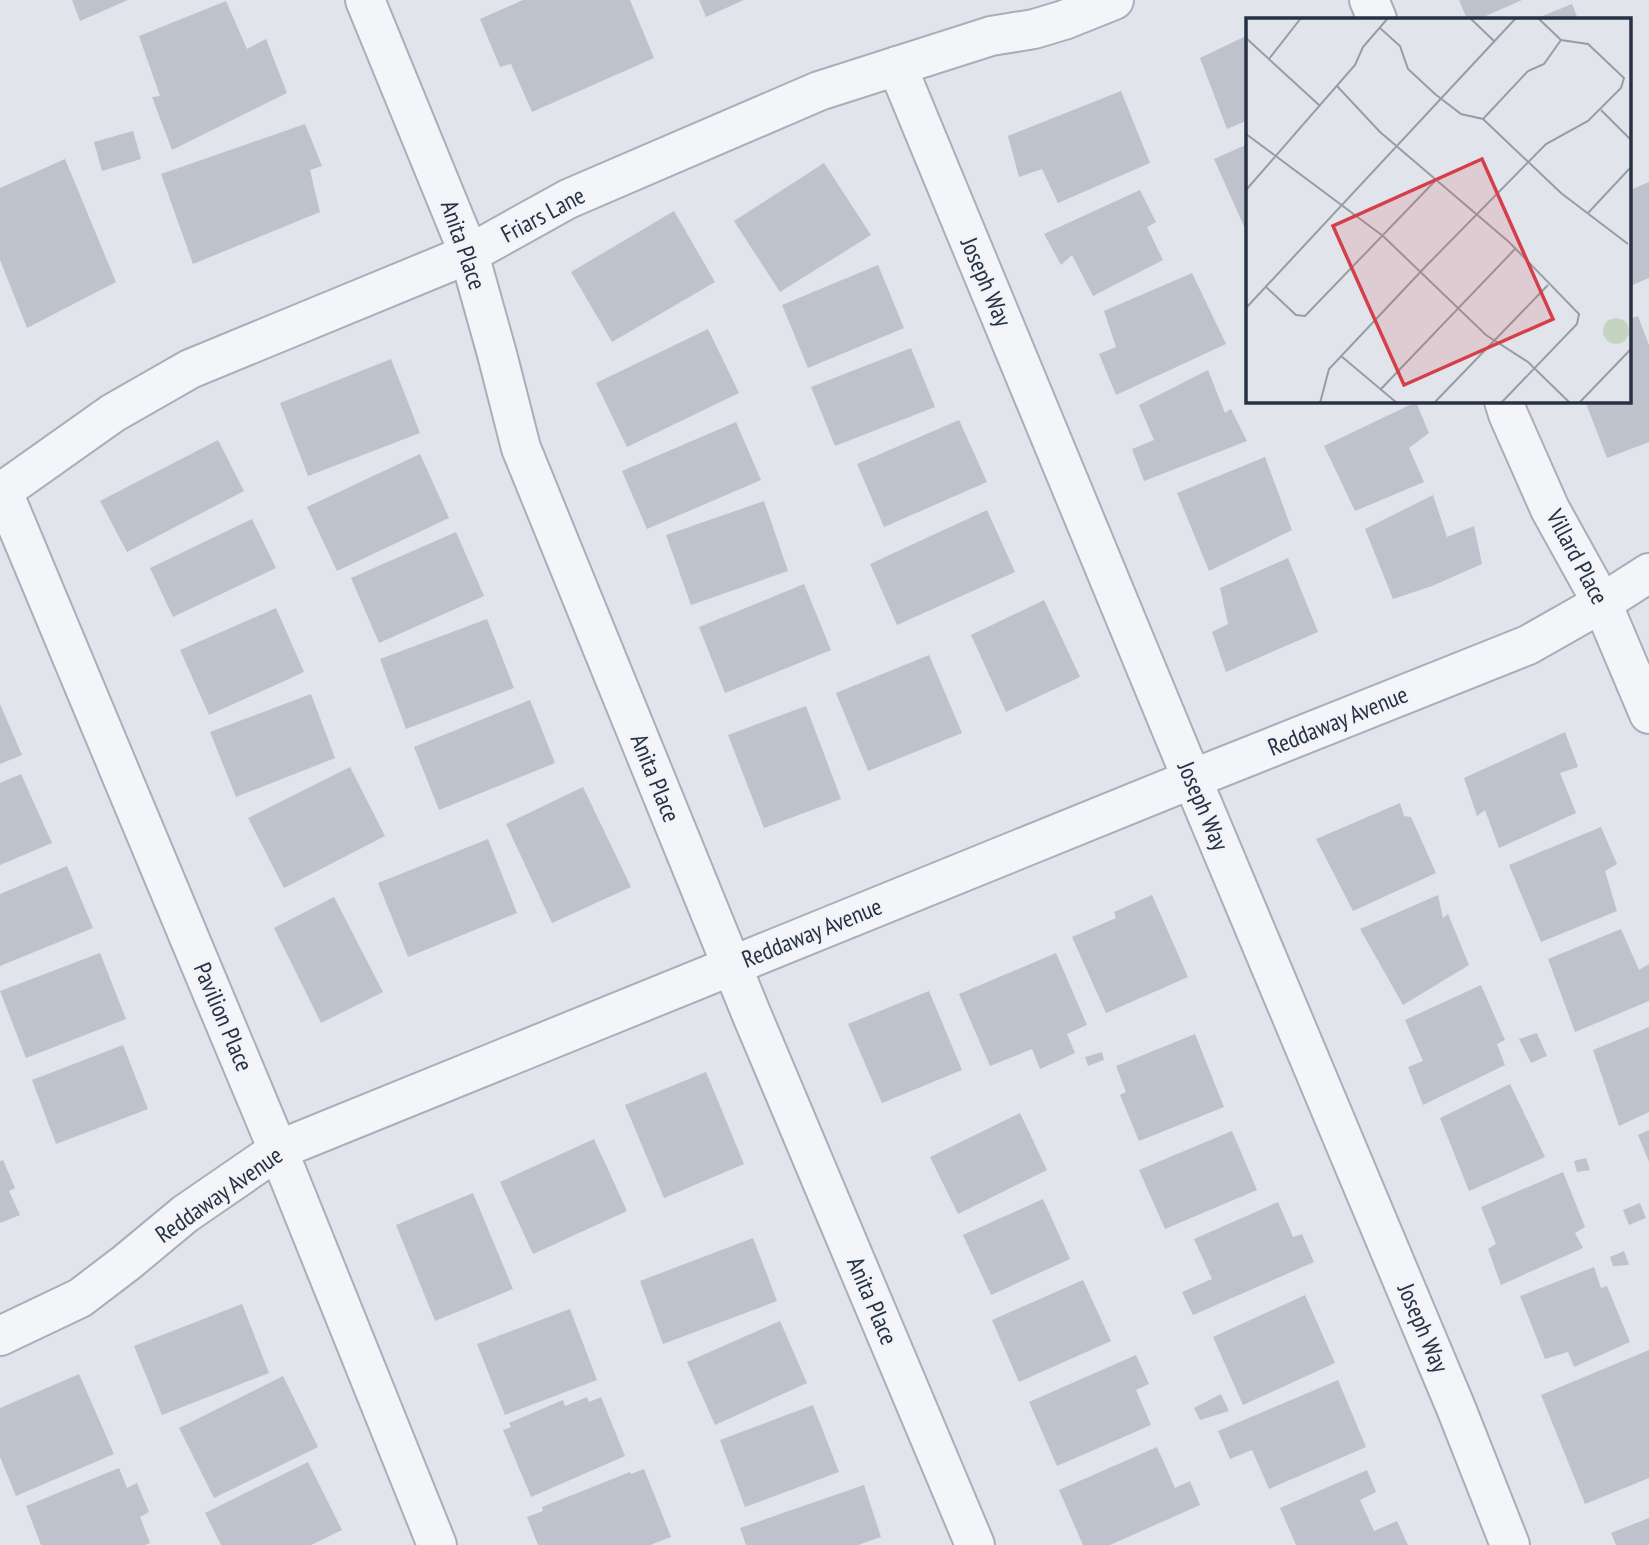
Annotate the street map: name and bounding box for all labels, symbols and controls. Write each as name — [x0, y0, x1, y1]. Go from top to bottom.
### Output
inset map — [1246, 18, 1632, 402]
street label: Friars Lane — [495, 180, 590, 250]
street label: Anita Place — [434, 196, 493, 294]
street label: Joseph Way — [953, 232, 1019, 331]
street label: Villard Place — [1539, 503, 1615, 610]
street label: Reddaway Avenue — [1263, 678, 1412, 763]
street label: Anita Place — [624, 729, 687, 826]
street label: Joseph Way — [1170, 756, 1236, 855]
street label: Reddaway Avenue — [737, 890, 886, 975]
street label: Pavilion Place — [187, 958, 260, 1076]
street label: Reddaway Avenue — [149, 1139, 288, 1250]
street label: Anita Place — [840, 1252, 905, 1349]
street label: Joseph Way — [1390, 1278, 1456, 1377]

